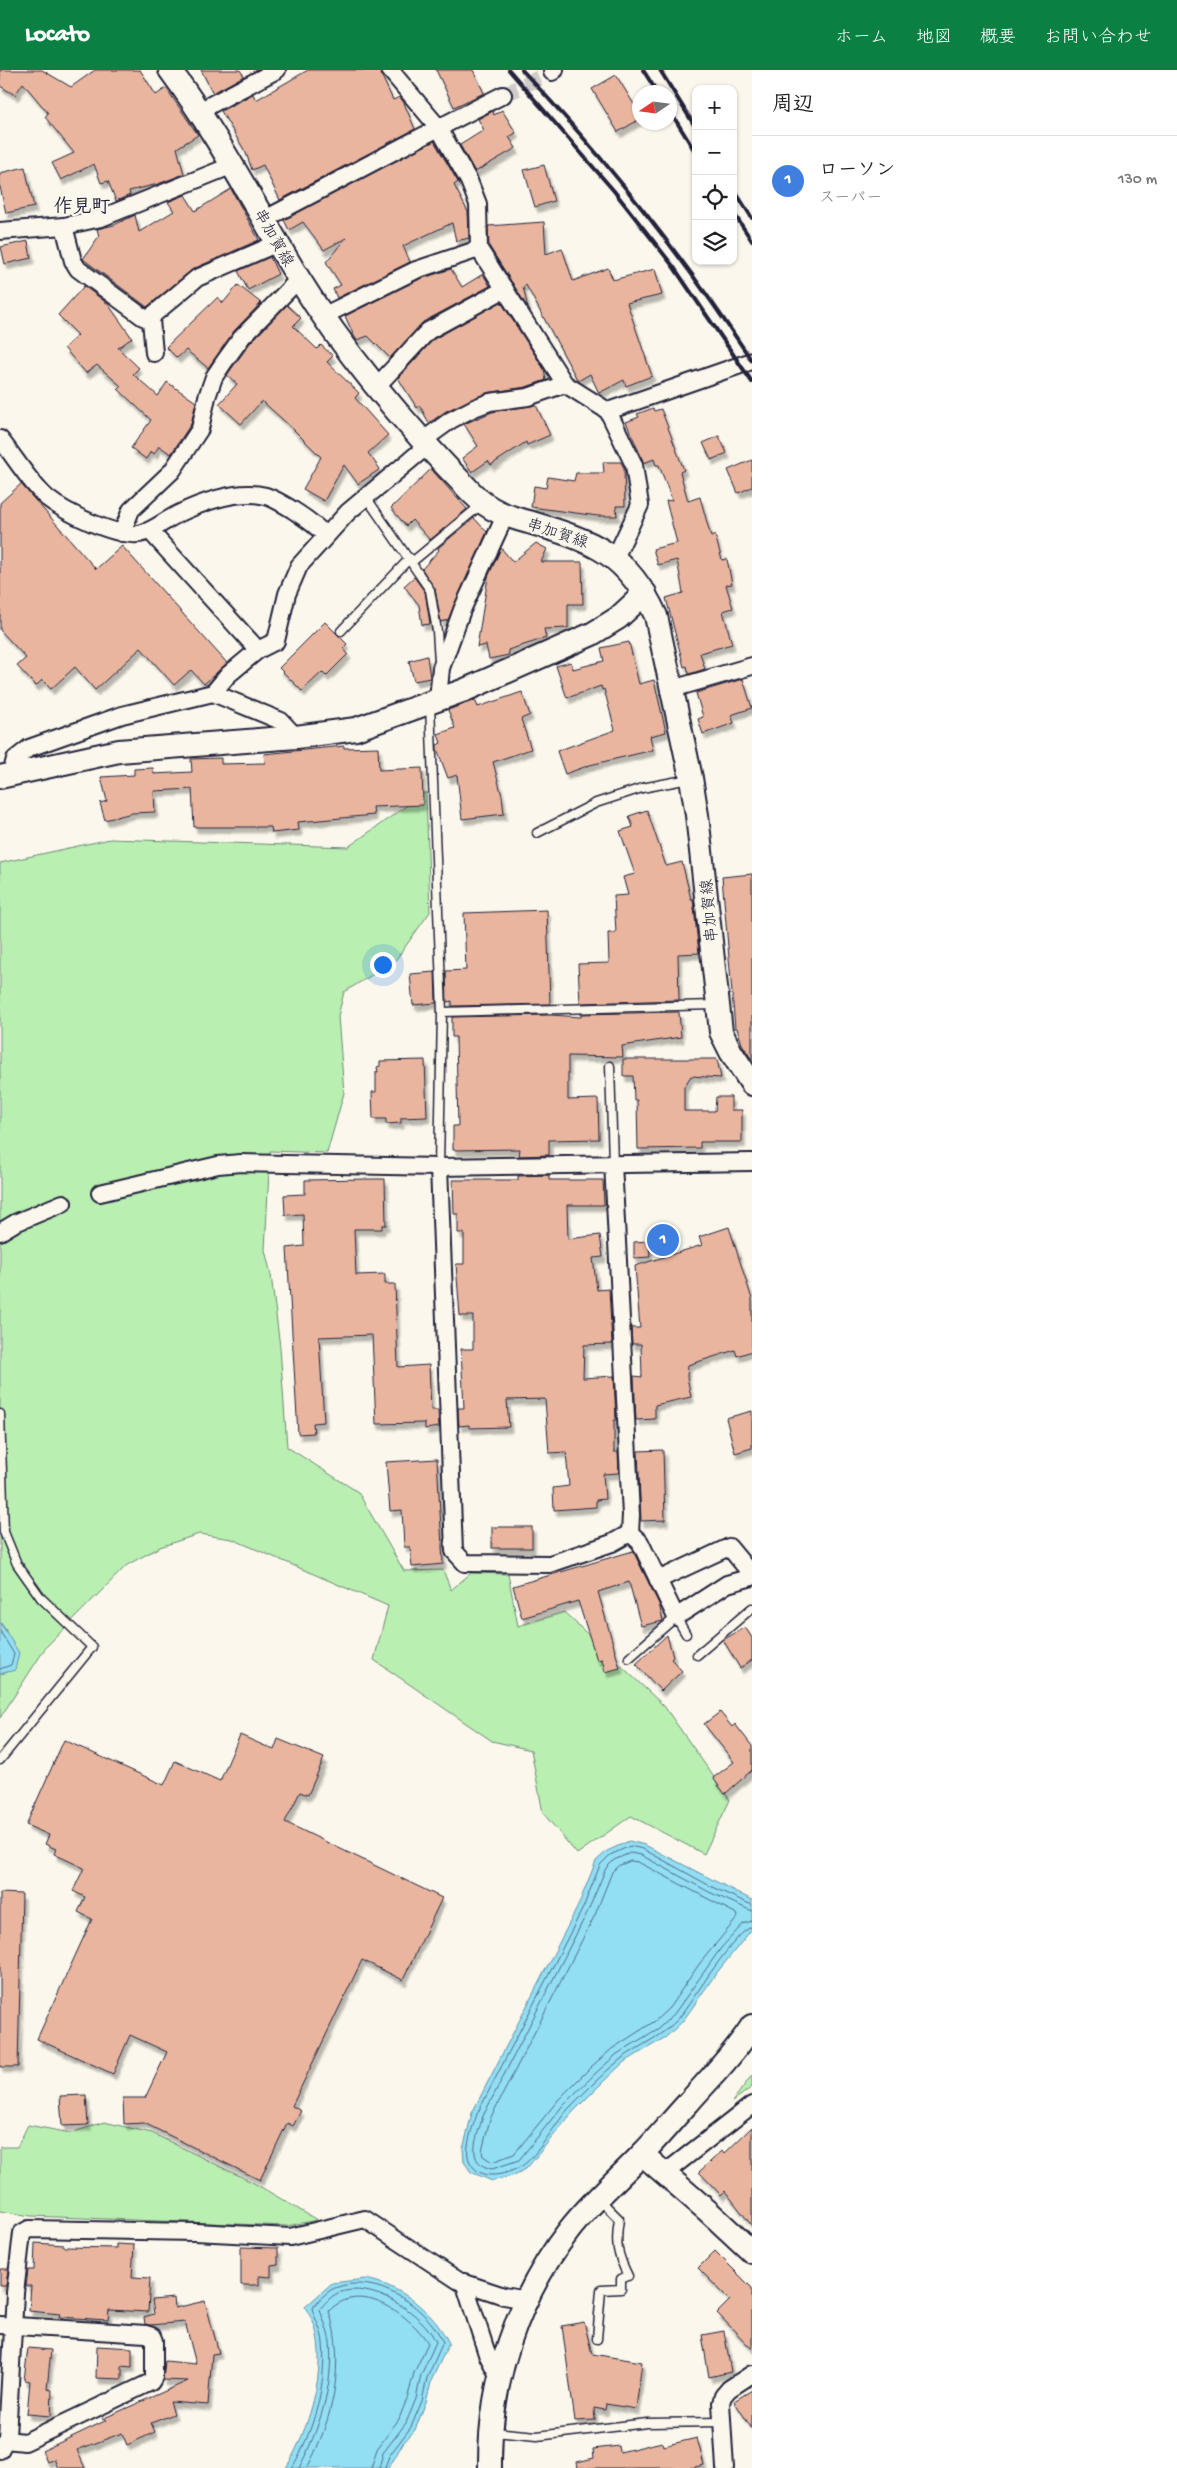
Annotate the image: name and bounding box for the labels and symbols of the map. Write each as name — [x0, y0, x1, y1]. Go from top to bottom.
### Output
north arrow — [632, 85, 677, 130]
district label: 作見町 — [53, 196, 111, 220]
street label: 串加賀線 — [248, 205, 298, 271]
street label: 串加賀線 — [524, 515, 591, 554]
street label: 串加賀線 — [697, 878, 724, 944]
your location — [370, 952, 396, 978]
pin: 1 — [647, 1221, 679, 1259]

